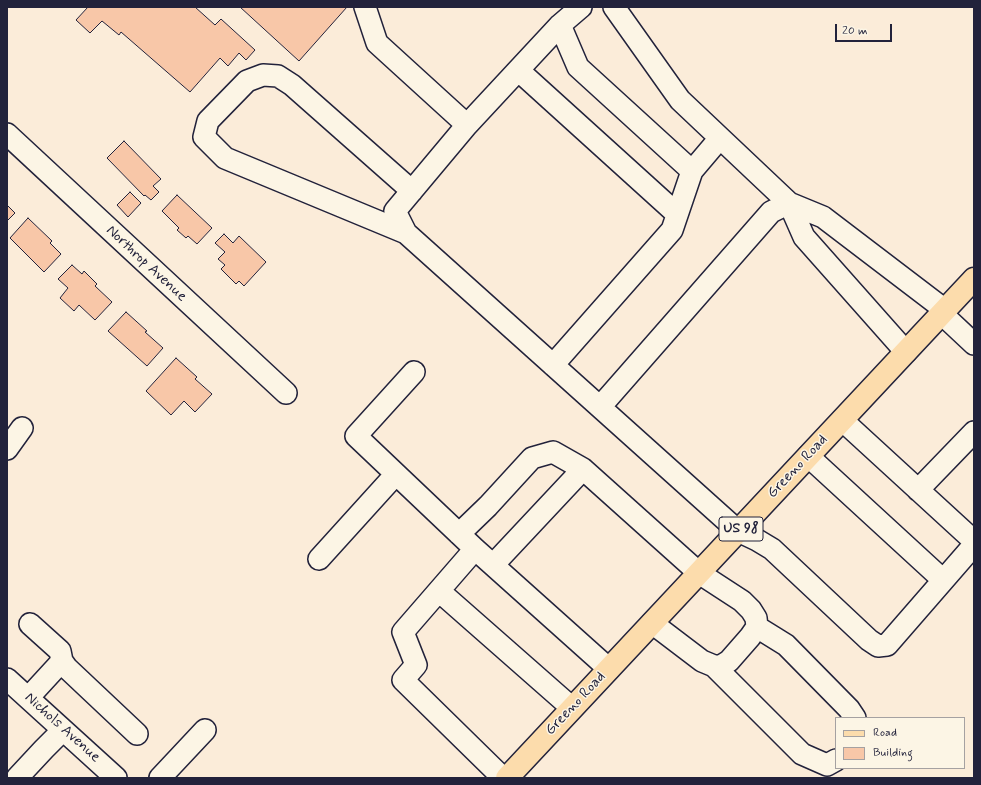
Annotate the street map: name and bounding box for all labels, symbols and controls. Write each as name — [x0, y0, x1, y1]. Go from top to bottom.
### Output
scale bar — [837, 16, 894, 42]
text: 20 m — [842, 23, 868, 39]
street label: Northrop Avenue — [102, 222, 190, 306]
street label: Greeno Road — [764, 431, 832, 503]
road number: US 98 — [719, 517, 763, 541]
street label: Greeno Road — [542, 668, 610, 740]
street label: Nichols Avenue — [20, 689, 104, 767]
legend — [835, 717, 965, 769]
text: Road — [873, 725, 897, 741]
text: Building — [873, 745, 913, 761]

